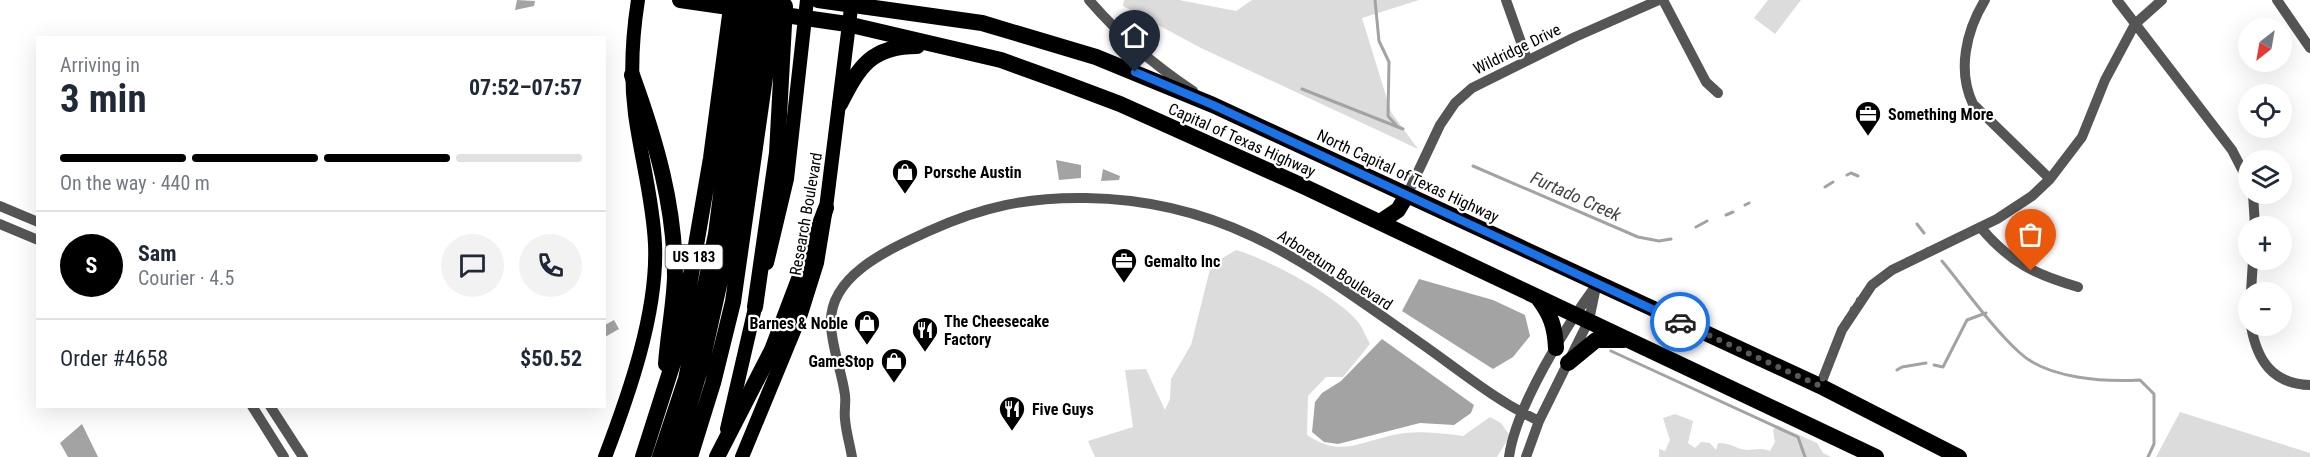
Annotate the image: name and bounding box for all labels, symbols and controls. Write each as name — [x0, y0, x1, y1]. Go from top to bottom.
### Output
pin — [1109, 10, 1160, 72]
north arrow — [2238, 18, 2292, 72]
map controls — [2238, 18, 2292, 336]
icon: home — [1118, 19, 1151, 52]
street label: Wildridge Drive — [1470, 20, 1564, 78]
text: Arriving in — [60, 53, 140, 77]
text: 07:52–07:57 — [469, 75, 582, 100]
text: 3 min — [60, 76, 147, 122]
button: locate — [2238, 84, 2292, 138]
street label: Capital of Texas Highway — [1165, 99, 1319, 181]
office icon: Something More — [1853, 99, 1883, 137]
place label: Something More — [1888, 105, 1994, 124]
street label: North Capital of Texas Highway — [1314, 125, 1502, 227]
button: layers — [2238, 150, 2292, 204]
street label: Research Boulevard — [786, 151, 826, 277]
shop icon: Porsche Austin — [890, 157, 920, 195]
place label: Porsche Austin — [924, 163, 1022, 182]
water label: Furtado Creek — [1528, 167, 1625, 226]
text: On the way · 440 m — [60, 171, 210, 195]
pin — [2005, 209, 2056, 271]
button: + — [2238, 216, 2292, 270]
icon: bag — [2014, 218, 2047, 251]
street label: Arboretum Boulevard — [1274, 226, 1396, 314]
button: chat — [441, 234, 504, 297]
button: phone — [519, 234, 582, 297]
text: Sam — [138, 241, 177, 266]
road number: US 183 — [666, 245, 722, 269]
office icon: Gemalto Inc — [1109, 246, 1139, 284]
place label: Gemalto Inc — [1144, 252, 1220, 271]
text: S — [86, 253, 97, 278]
text: Courier · 4.5 — [138, 266, 234, 290]
button: − — [2238, 282, 2292, 336]
courier — [1650, 292, 1710, 352]
icon: car — [1664, 306, 1697, 339]
shop icon: Barnes & Noble — [852, 308, 882, 346]
place label: The Cheesecake Factory — [944, 312, 1050, 349]
place label: Barnes & Noble — [749, 314, 848, 333]
restaurant icon: The Cheesecake Factory — [910, 315, 940, 353]
text: Order #4658 — [60, 346, 168, 371]
text: $50.52 — [520, 346, 582, 371]
shop icon: GameStop — [879, 346, 909, 384]
place label: GameStop — [808, 352, 874, 371]
restaurant icon: Five Guys — [997, 394, 1027, 432]
place label: Five Guys — [1032, 400, 1094, 419]

